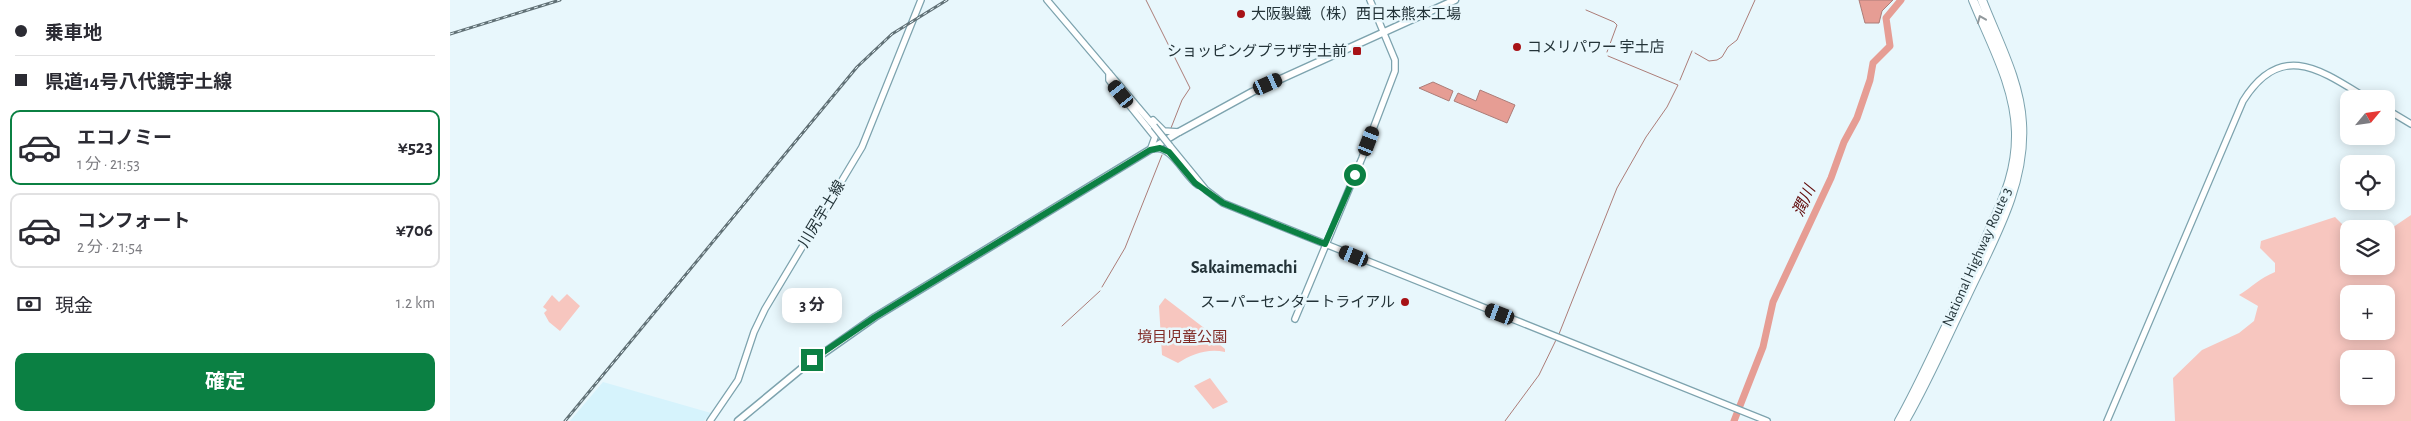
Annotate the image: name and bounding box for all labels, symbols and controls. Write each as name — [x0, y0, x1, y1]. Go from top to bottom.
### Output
place label: 大阪製鐵（株）西日本熊本工場 — [1251, 6, 1461, 22]
marker: 大阪製鐵（株）西日本熊本工場 — [1235, 8, 1247, 20]
one-way arrow — [1976, 15, 1987, 24]
text: 乗車地 — [45, 24, 102, 43]
place label: コメリパワー 宇土店 — [1527, 39, 1664, 55]
marker: コメリパワー 宇土店 — [1511, 41, 1523, 53]
place label: ショッピングプラザ宇土前 — [1167, 43, 1347, 59]
marker: ショッピングプラザ宇土前 — [1351, 45, 1363, 57]
car — [1251, 71, 1284, 97]
text: 県道14号八代鏡宇土線 — [45, 73, 232, 92]
car — [1105, 78, 1136, 110]
north arrow — [2340, 90, 2395, 145]
map controls — [2340, 90, 2395, 405]
car — [1356, 124, 1381, 158]
icon: car — [17, 125, 62, 170]
text: エコノミー — [77, 129, 172, 148]
text: ¥523 — [398, 138, 433, 157]
button: locate — [2340, 155, 2395, 210]
text: 1 分 · 21:53 — [77, 156, 140, 172]
route start — [1344, 164, 1366, 186]
street label: 川尻宇土線 — [795, 177, 848, 250]
water label: 潤川 — [1789, 181, 1819, 219]
street label: National Highway Route 3 — [1940, 185, 2014, 329]
icon: car — [17, 208, 62, 253]
text: コンフォート — [77, 212, 190, 231]
button: layers — [2340, 220, 2395, 275]
text: ¥706 — [396, 221, 433, 240]
text: 2 分 · 21:54 — [77, 239, 143, 255]
car — [1337, 243, 1370, 269]
district label: Sakaimemachi — [1191, 259, 1297, 277]
button: + — [2340, 285, 2395, 340]
callout: 3 分 — [782, 288, 842, 322]
icon: cash — [15, 290, 43, 318]
place label: スーパーセンタートライアル — [1200, 294, 1395, 310]
text: 1.2 km — [396, 295, 435, 311]
marker: スーパーセンタートライアル — [1399, 296, 1411, 308]
text: 現金 — [55, 297, 93, 316]
text: 3 分 — [799, 297, 825, 313]
car — [1483, 302, 1516, 326]
park label: 境目児童公園 — [1137, 329, 1227, 345]
route end — [801, 349, 823, 371]
button: − — [2340, 350, 2395, 405]
button: 確定 — [15, 353, 435, 411]

